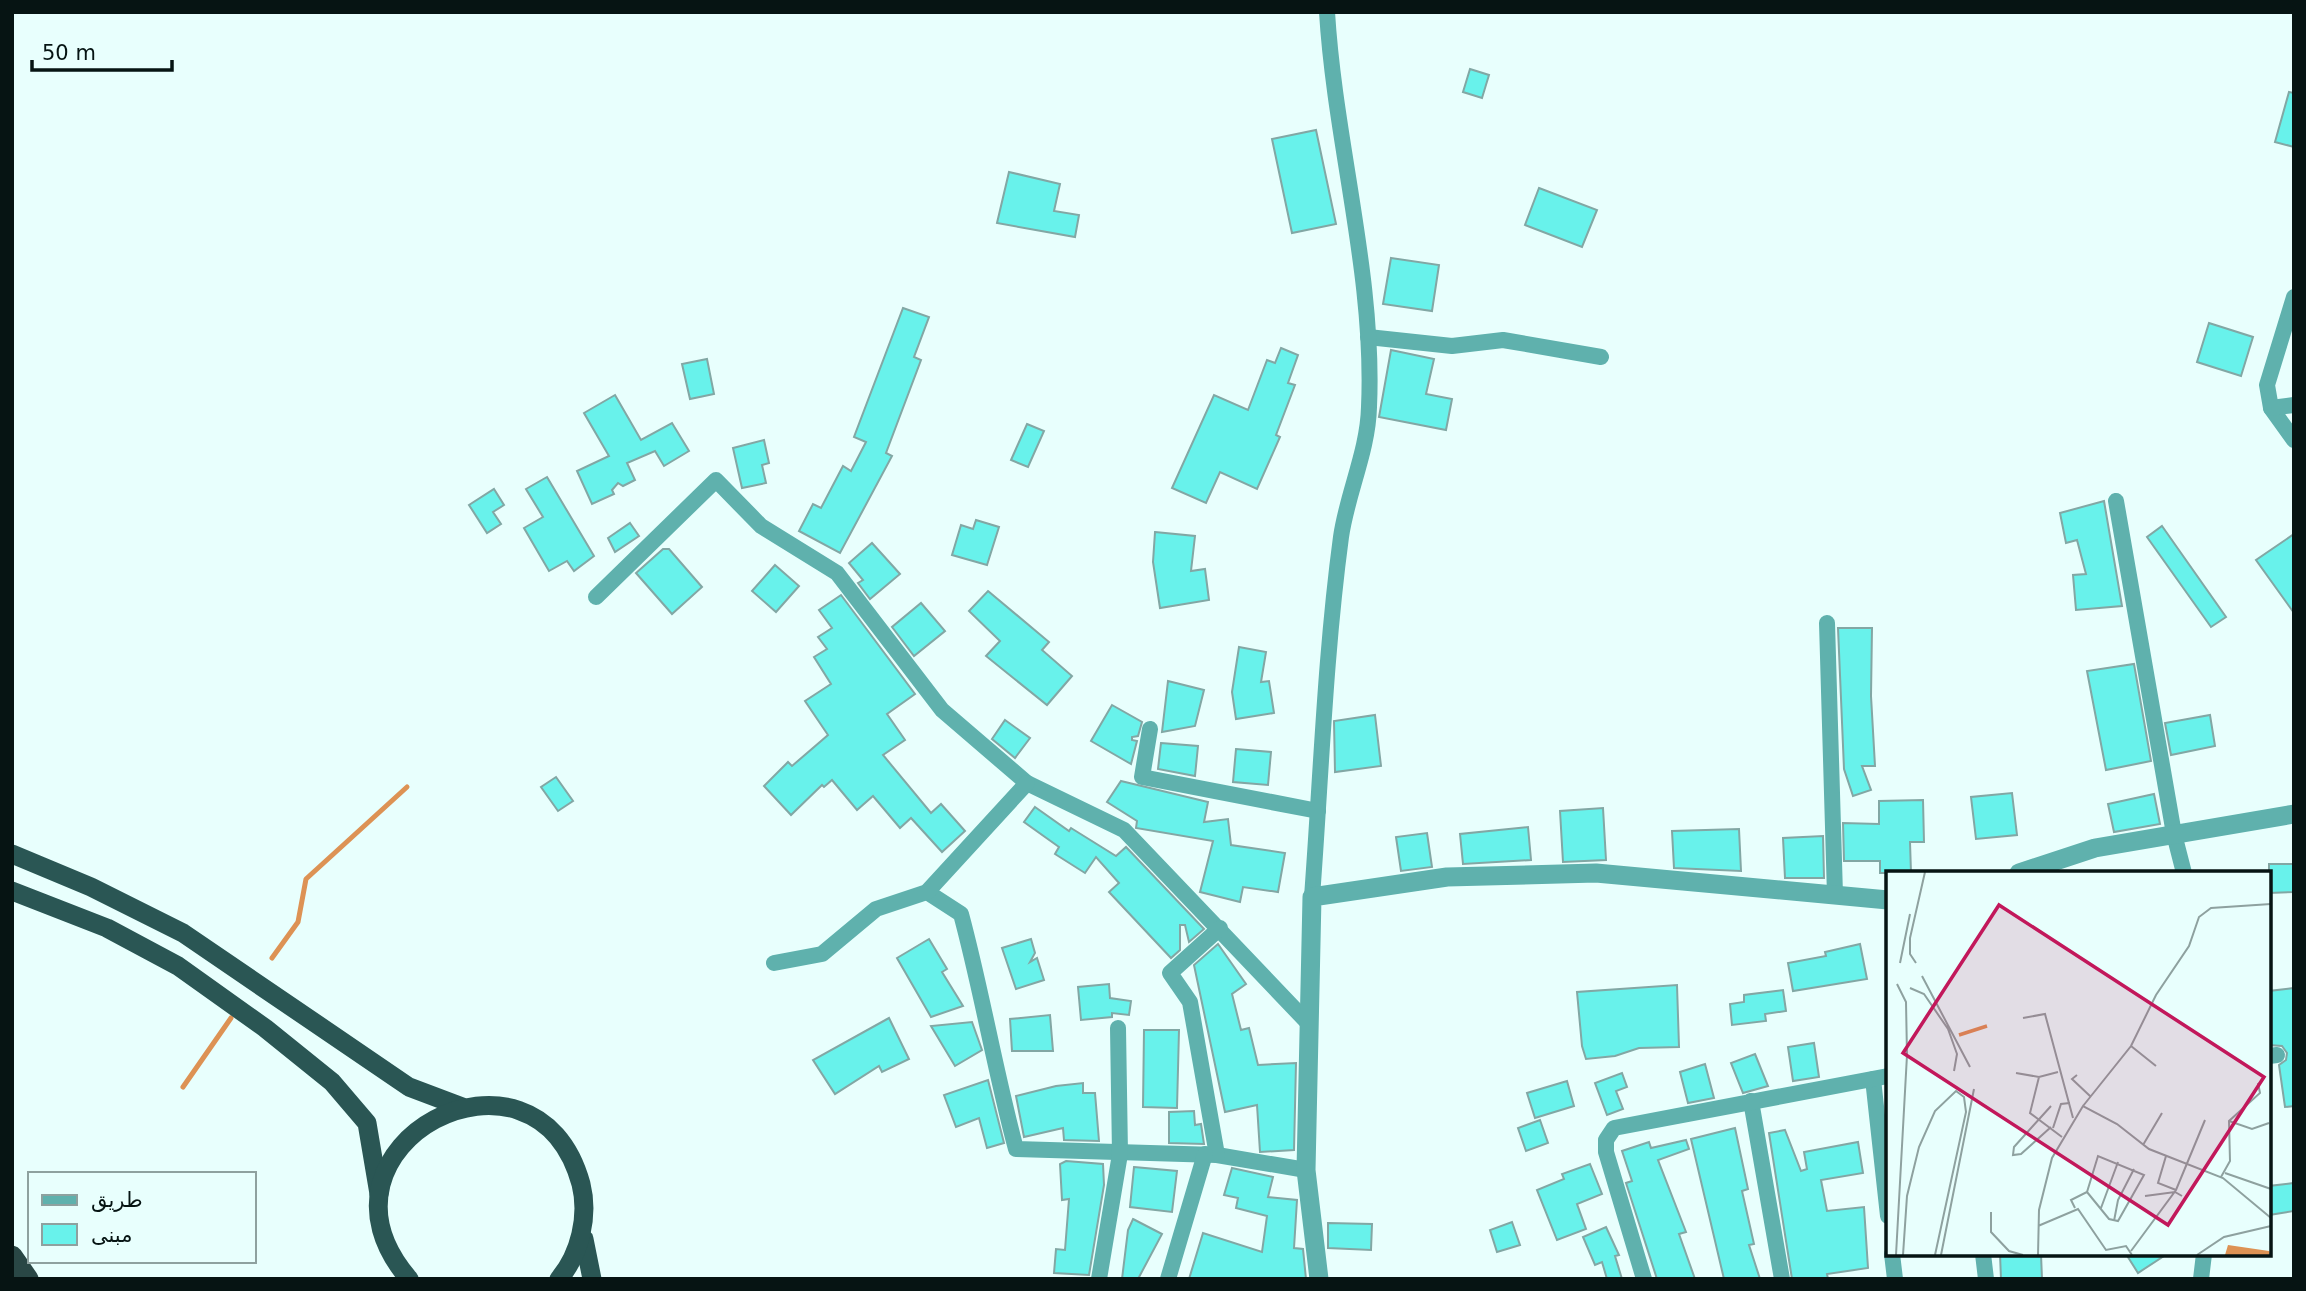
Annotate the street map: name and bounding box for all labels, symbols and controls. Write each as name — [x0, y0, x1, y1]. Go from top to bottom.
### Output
scale bar — [32, 28, 172, 72]
text: 50 m — [42, 41, 96, 65]
inset map — [1886, 871, 2271, 1256]
legend — [28, 1172, 256, 1263]
text: طريق — [91, 1188, 143, 1212]
text: مبنى — [91, 1223, 132, 1247]

